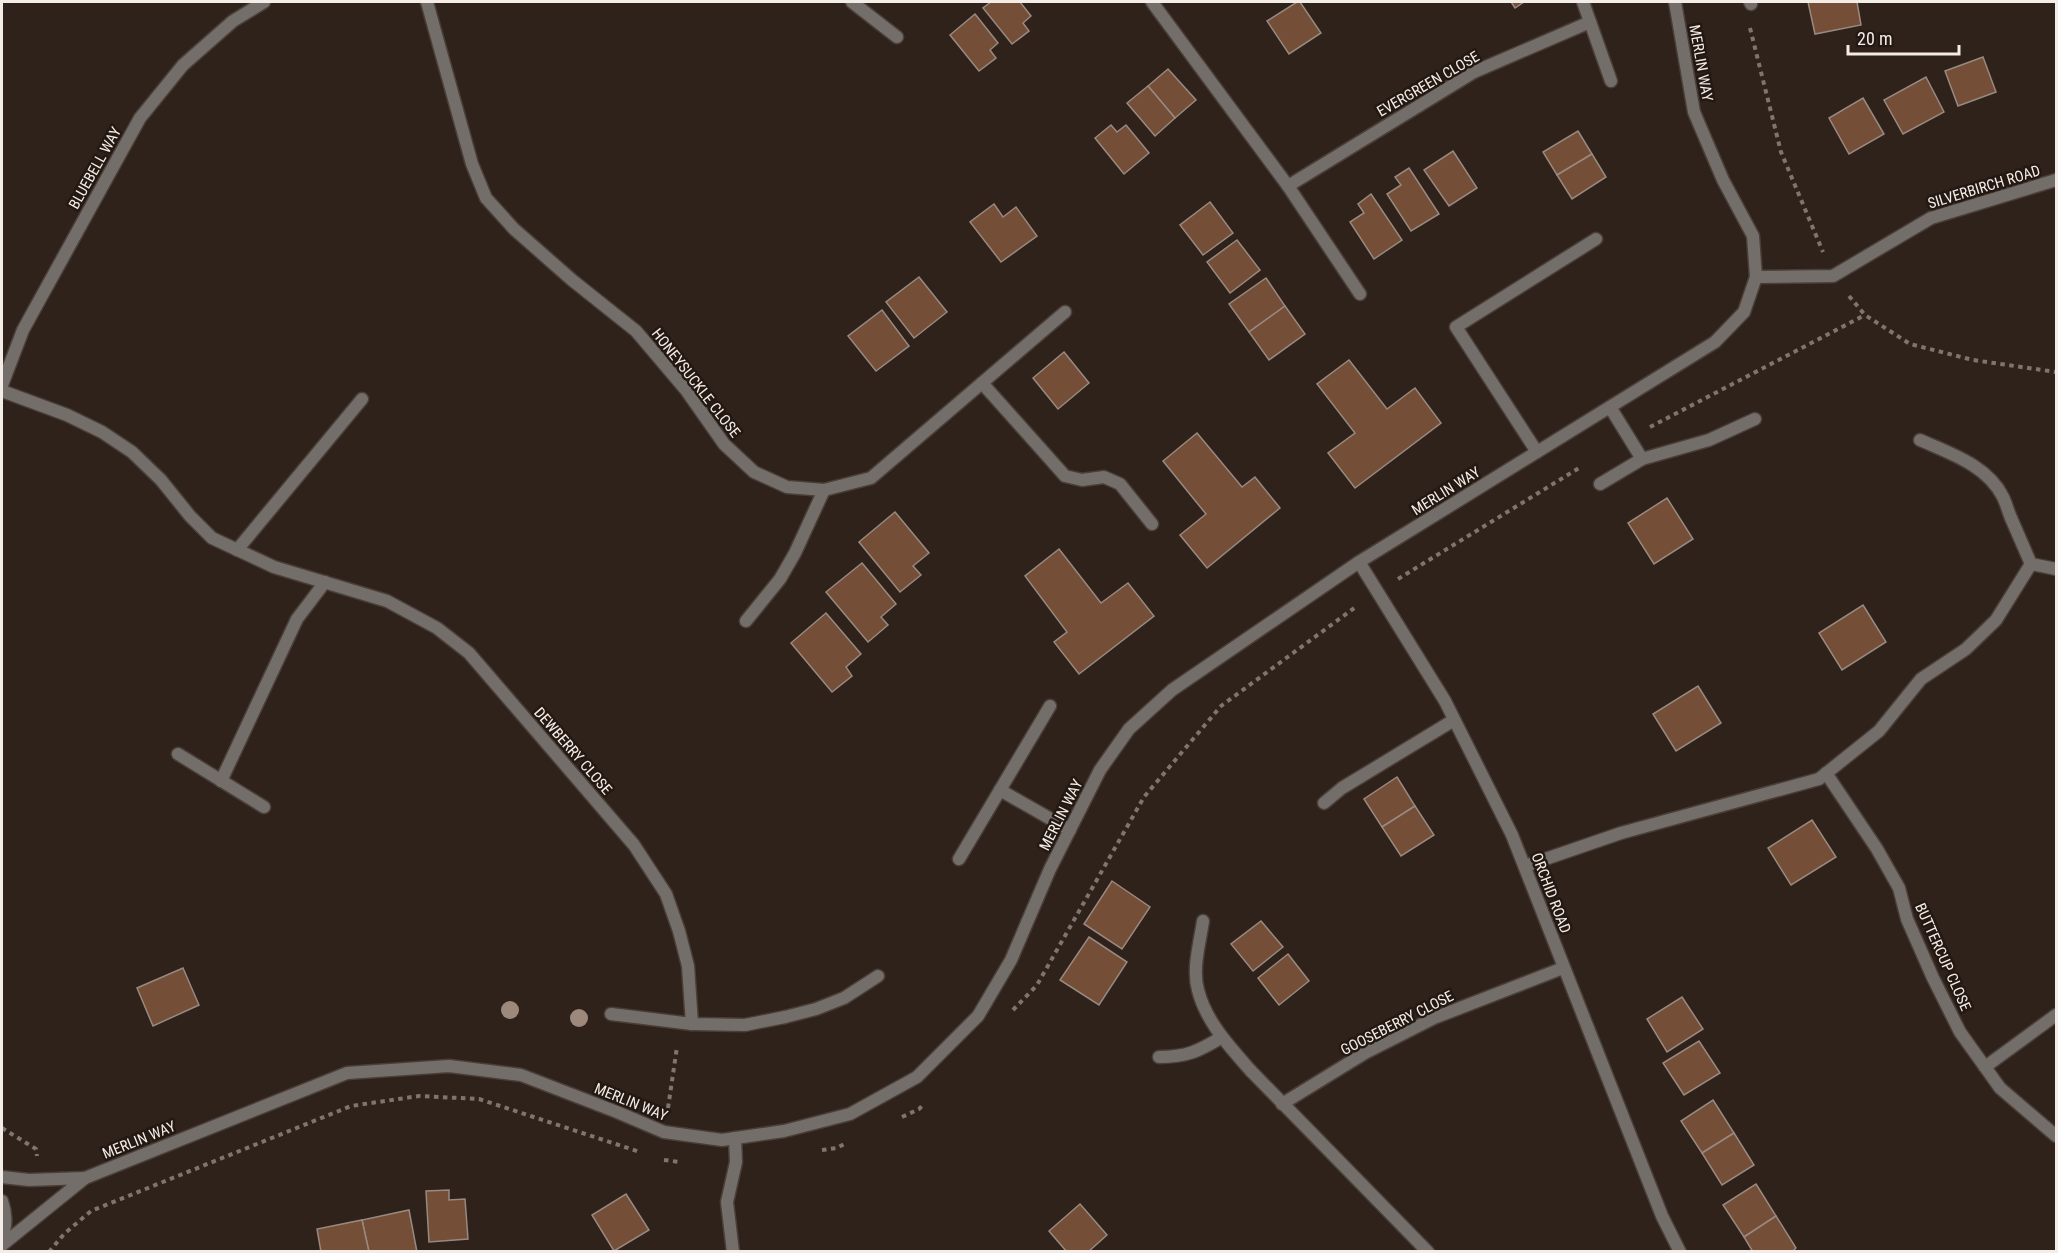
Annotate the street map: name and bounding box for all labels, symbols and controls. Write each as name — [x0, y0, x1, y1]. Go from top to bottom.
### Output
scale bar — [1848, 18, 1959, 56]
street label: MERLIN WAY — [1685, 23, 1717, 103]
text: 20 m — [1857, 28, 1892, 49]
street label: EVERGREEN CLOSE — [1374, 47, 1482, 121]
street label: BLUEBELL WAY — [65, 124, 125, 212]
street label: SILVERBIRCH ROAD — [1926, 161, 2042, 213]
street label: HONEYSUCKLE CLOSE — [648, 325, 744, 441]
street label: MERLIN WAY — [1408, 463, 1484, 519]
street label: DEWBERRY CLOSE — [530, 704, 616, 798]
street label: MERLIN WAY — [1035, 776, 1087, 854]
street label: ORCHID ROAD — [1527, 850, 1575, 936]
street label: BUTTERCUP CLOSE — [1911, 900, 1975, 1014]
street label: GOOSEBERRY CLOSE — [1338, 987, 1456, 1059]
street label: MERLIN WAY — [592, 1079, 670, 1125]
street label: MERLIN WAY — [100, 1117, 178, 1163]

